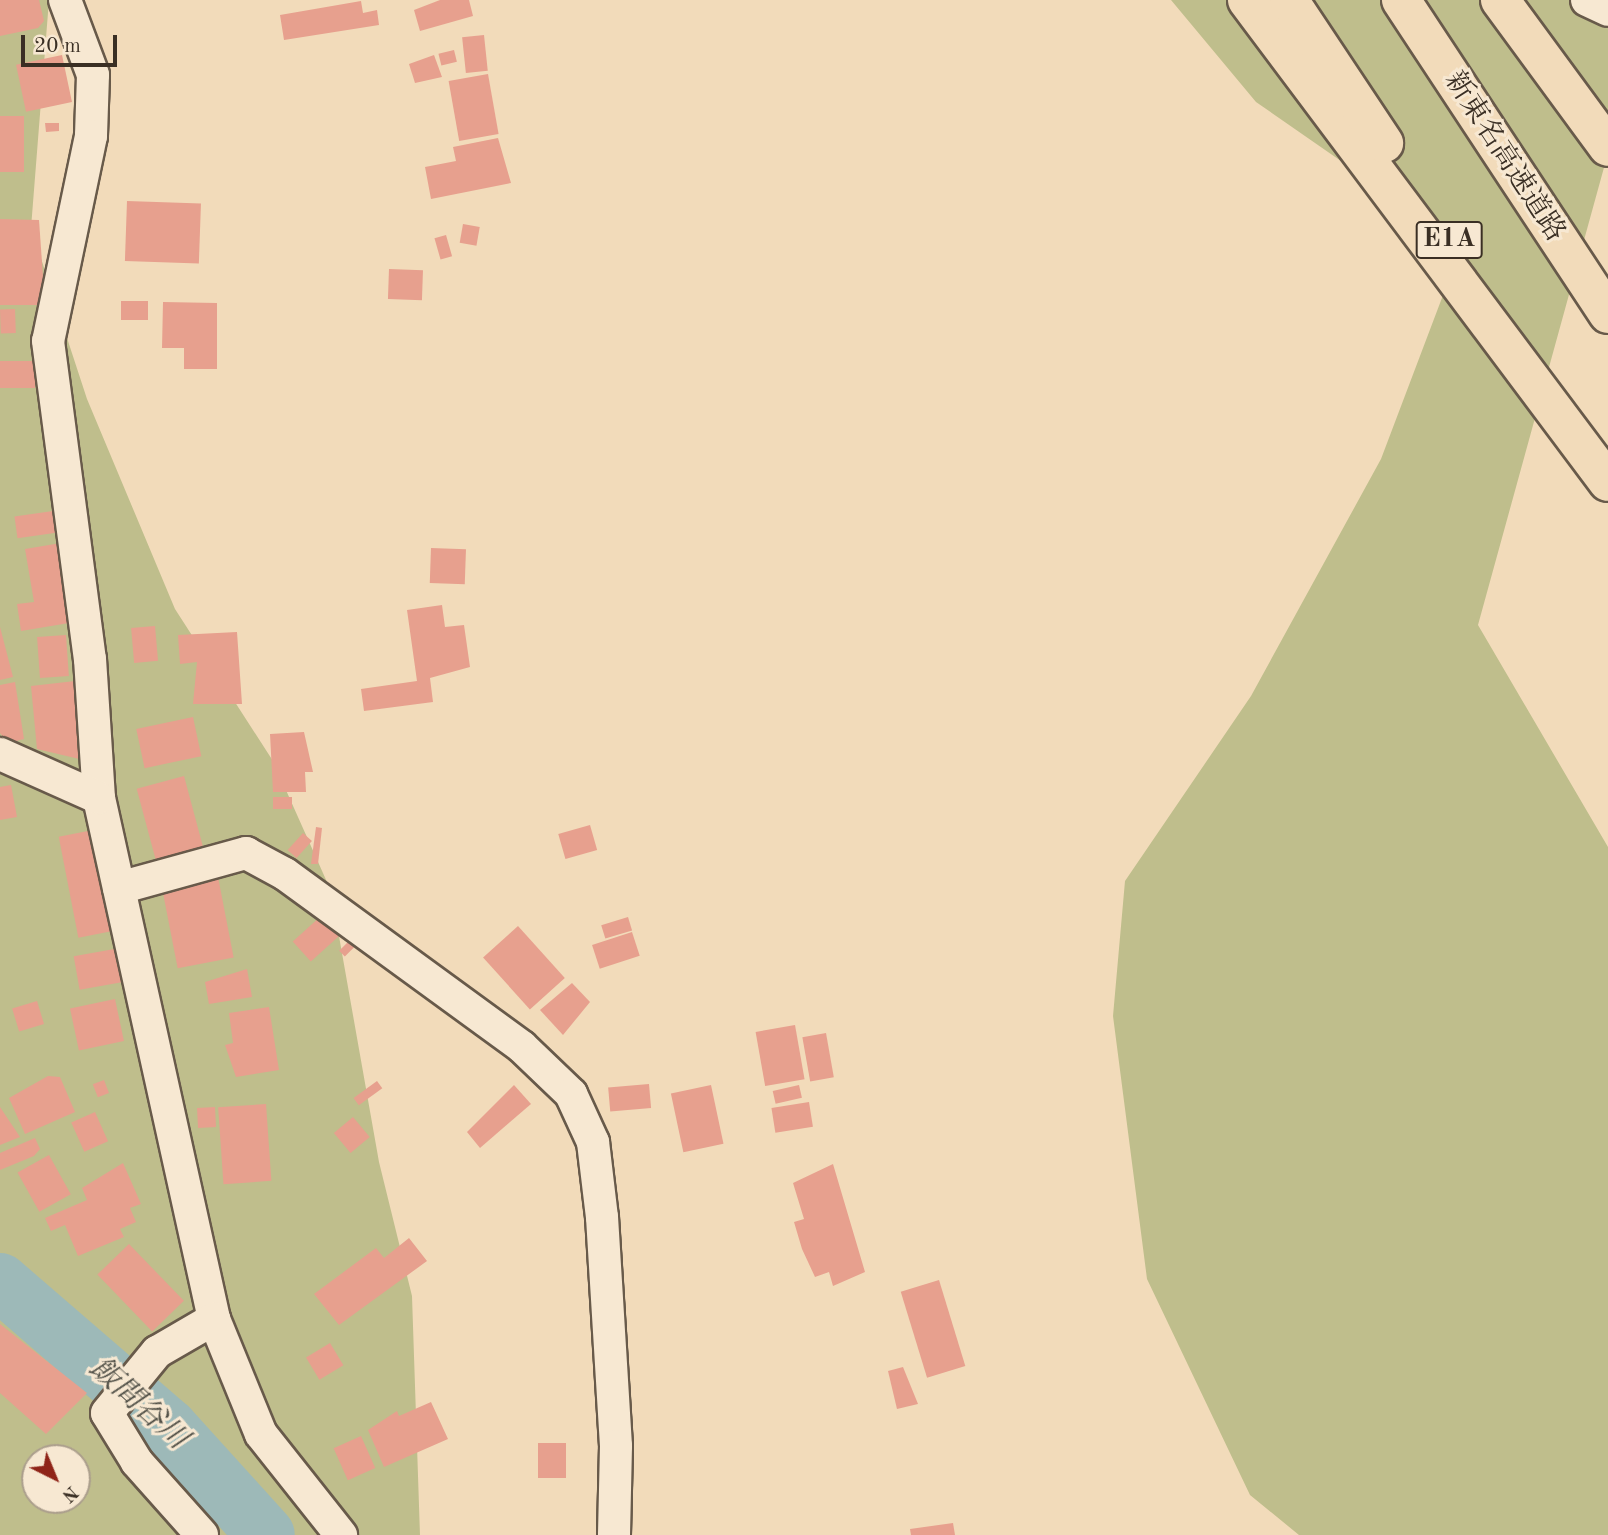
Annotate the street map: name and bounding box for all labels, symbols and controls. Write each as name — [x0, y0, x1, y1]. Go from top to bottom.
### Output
scale bar — [24, 21, 121, 65]
text: 20 m — [34, 36, 81, 57]
street label: 新東名高速道路 — [1437, 66, 1571, 248]
road number: E1A — [1414, 218, 1484, 262]
water label: 飯間谷川 — [81, 1350, 195, 1458]
north arrow — [21, 1444, 91, 1514]
text: N — [58, 1481, 81, 1505]

